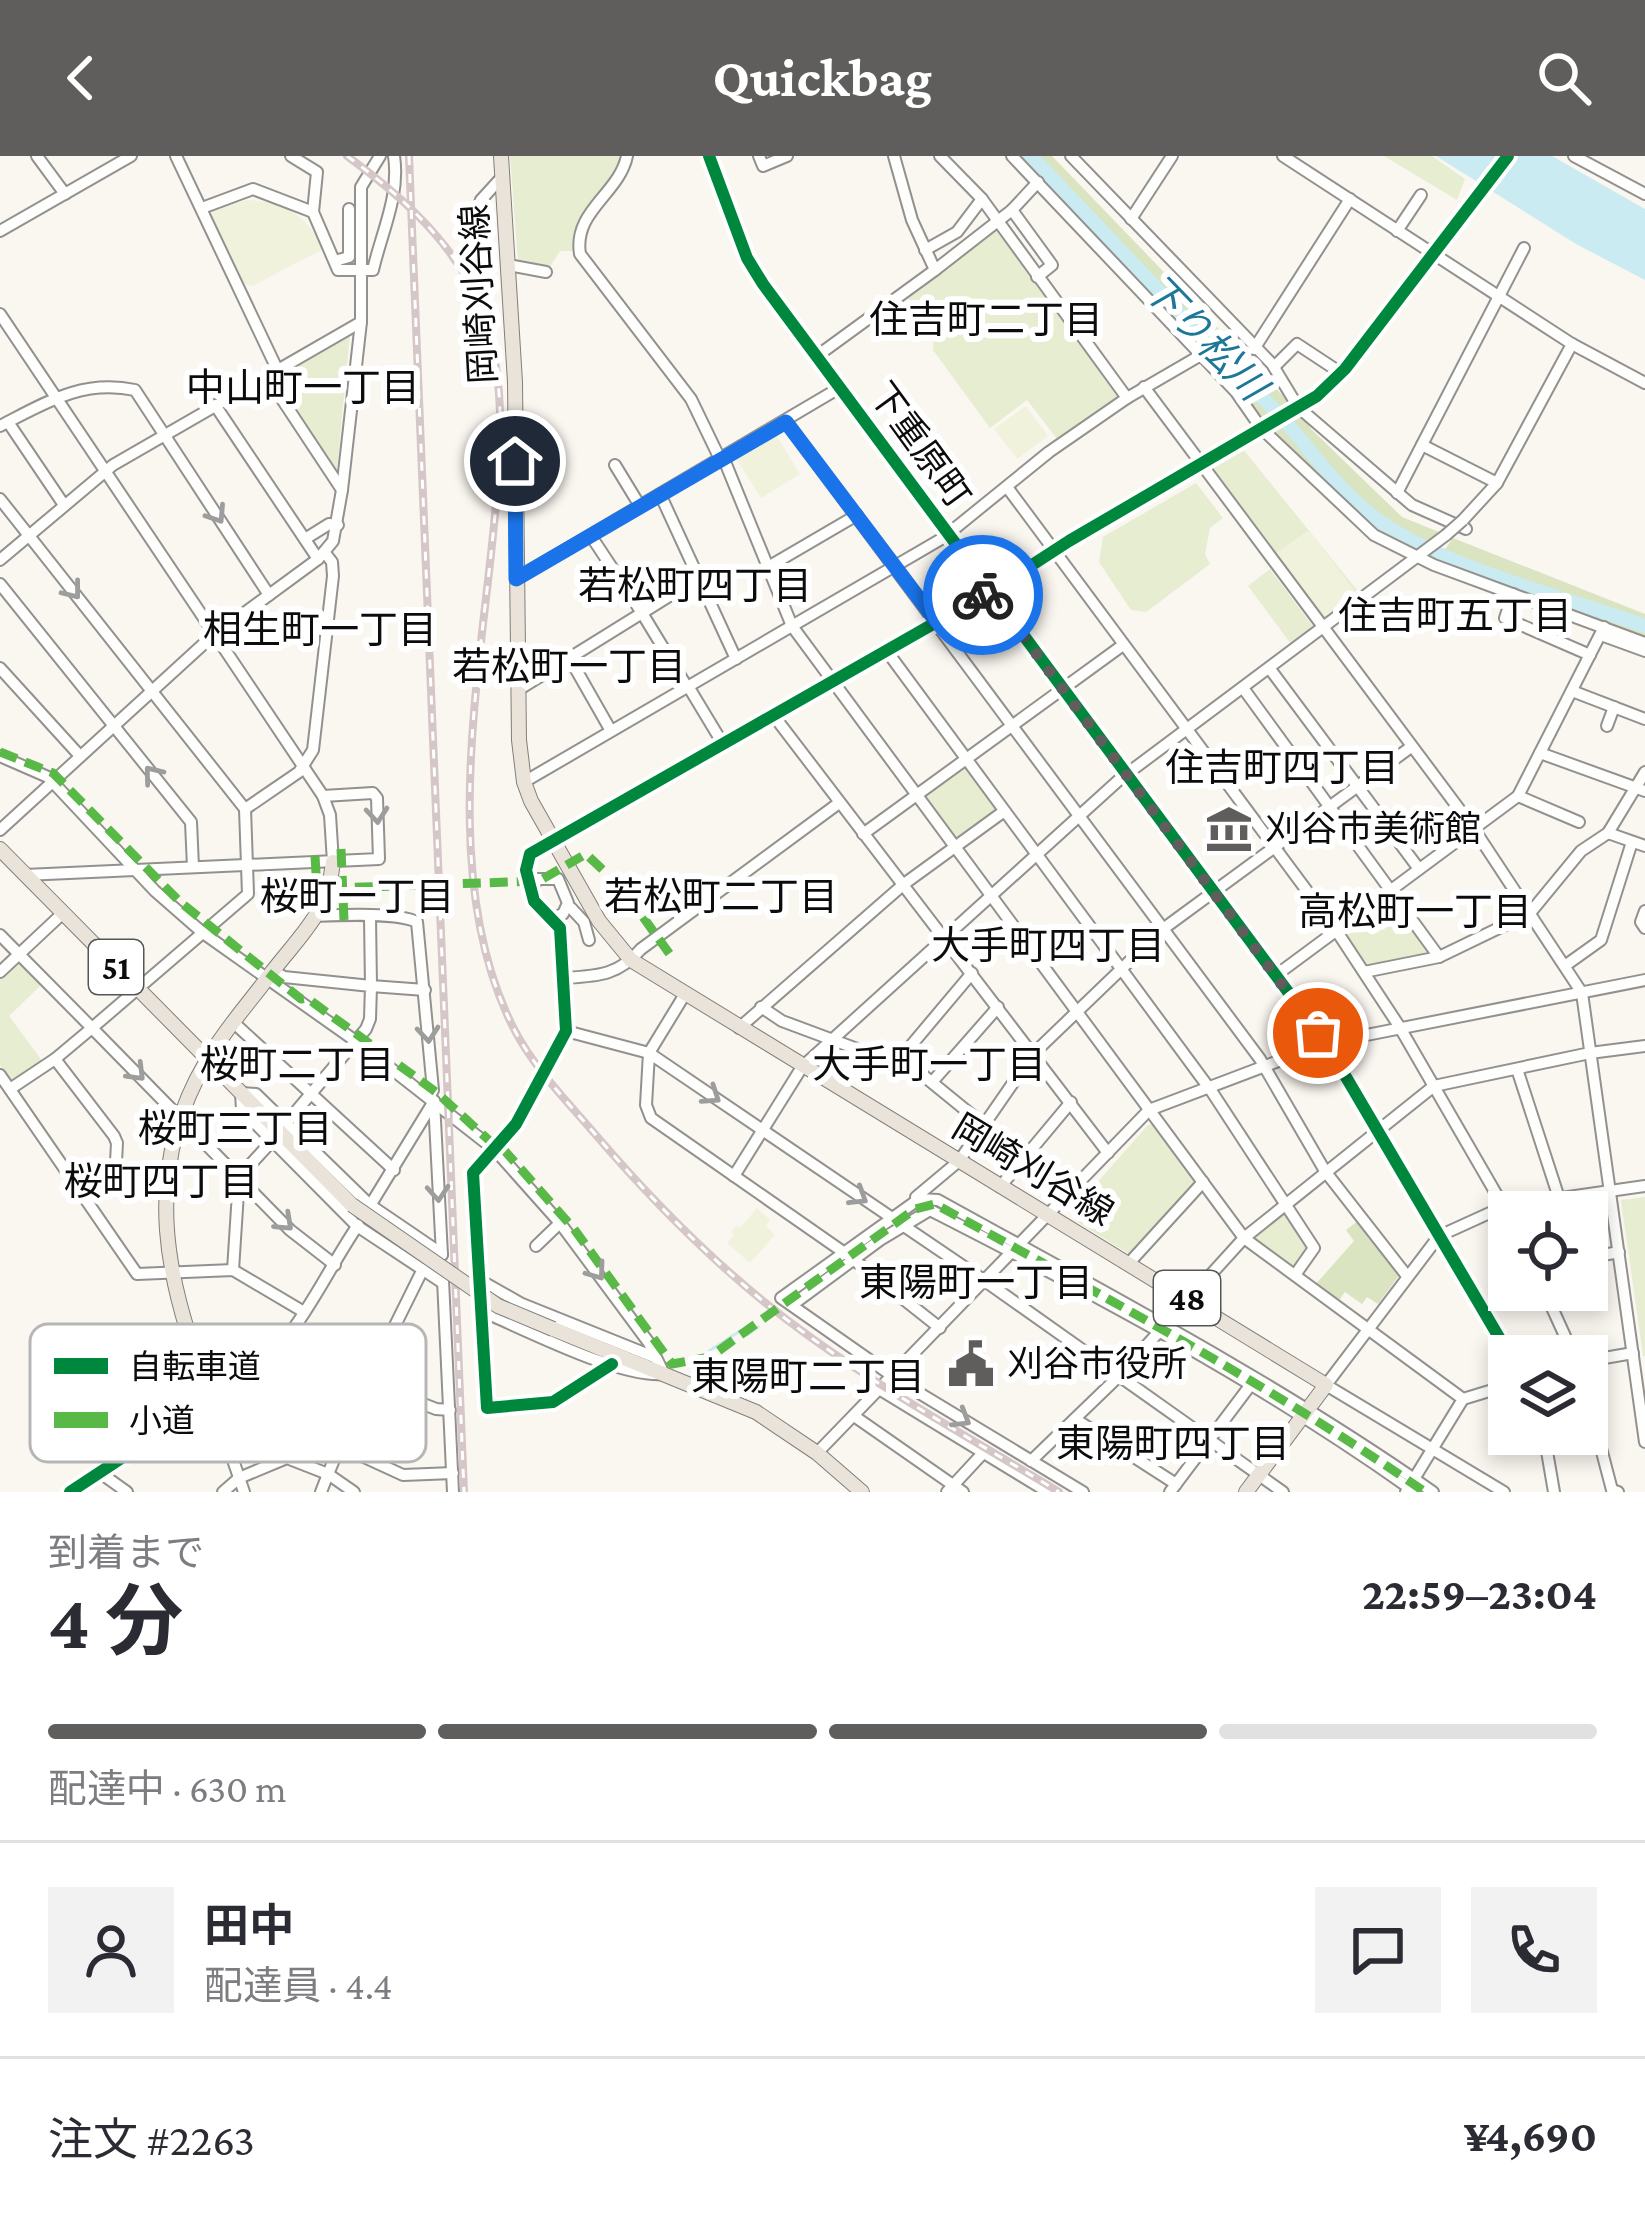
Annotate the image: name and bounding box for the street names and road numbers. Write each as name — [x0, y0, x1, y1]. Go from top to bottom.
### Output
street label: 岡崎刈谷線 — [454, 203, 504, 385]
street label: 下重原町 — [861, 375, 979, 515]
road number: 51 — [89, 940, 143, 994]
street label: 岡崎刈谷線 — [946, 1106, 1120, 1234]
road number: 48 — [1154, 1271, 1220, 1325]

